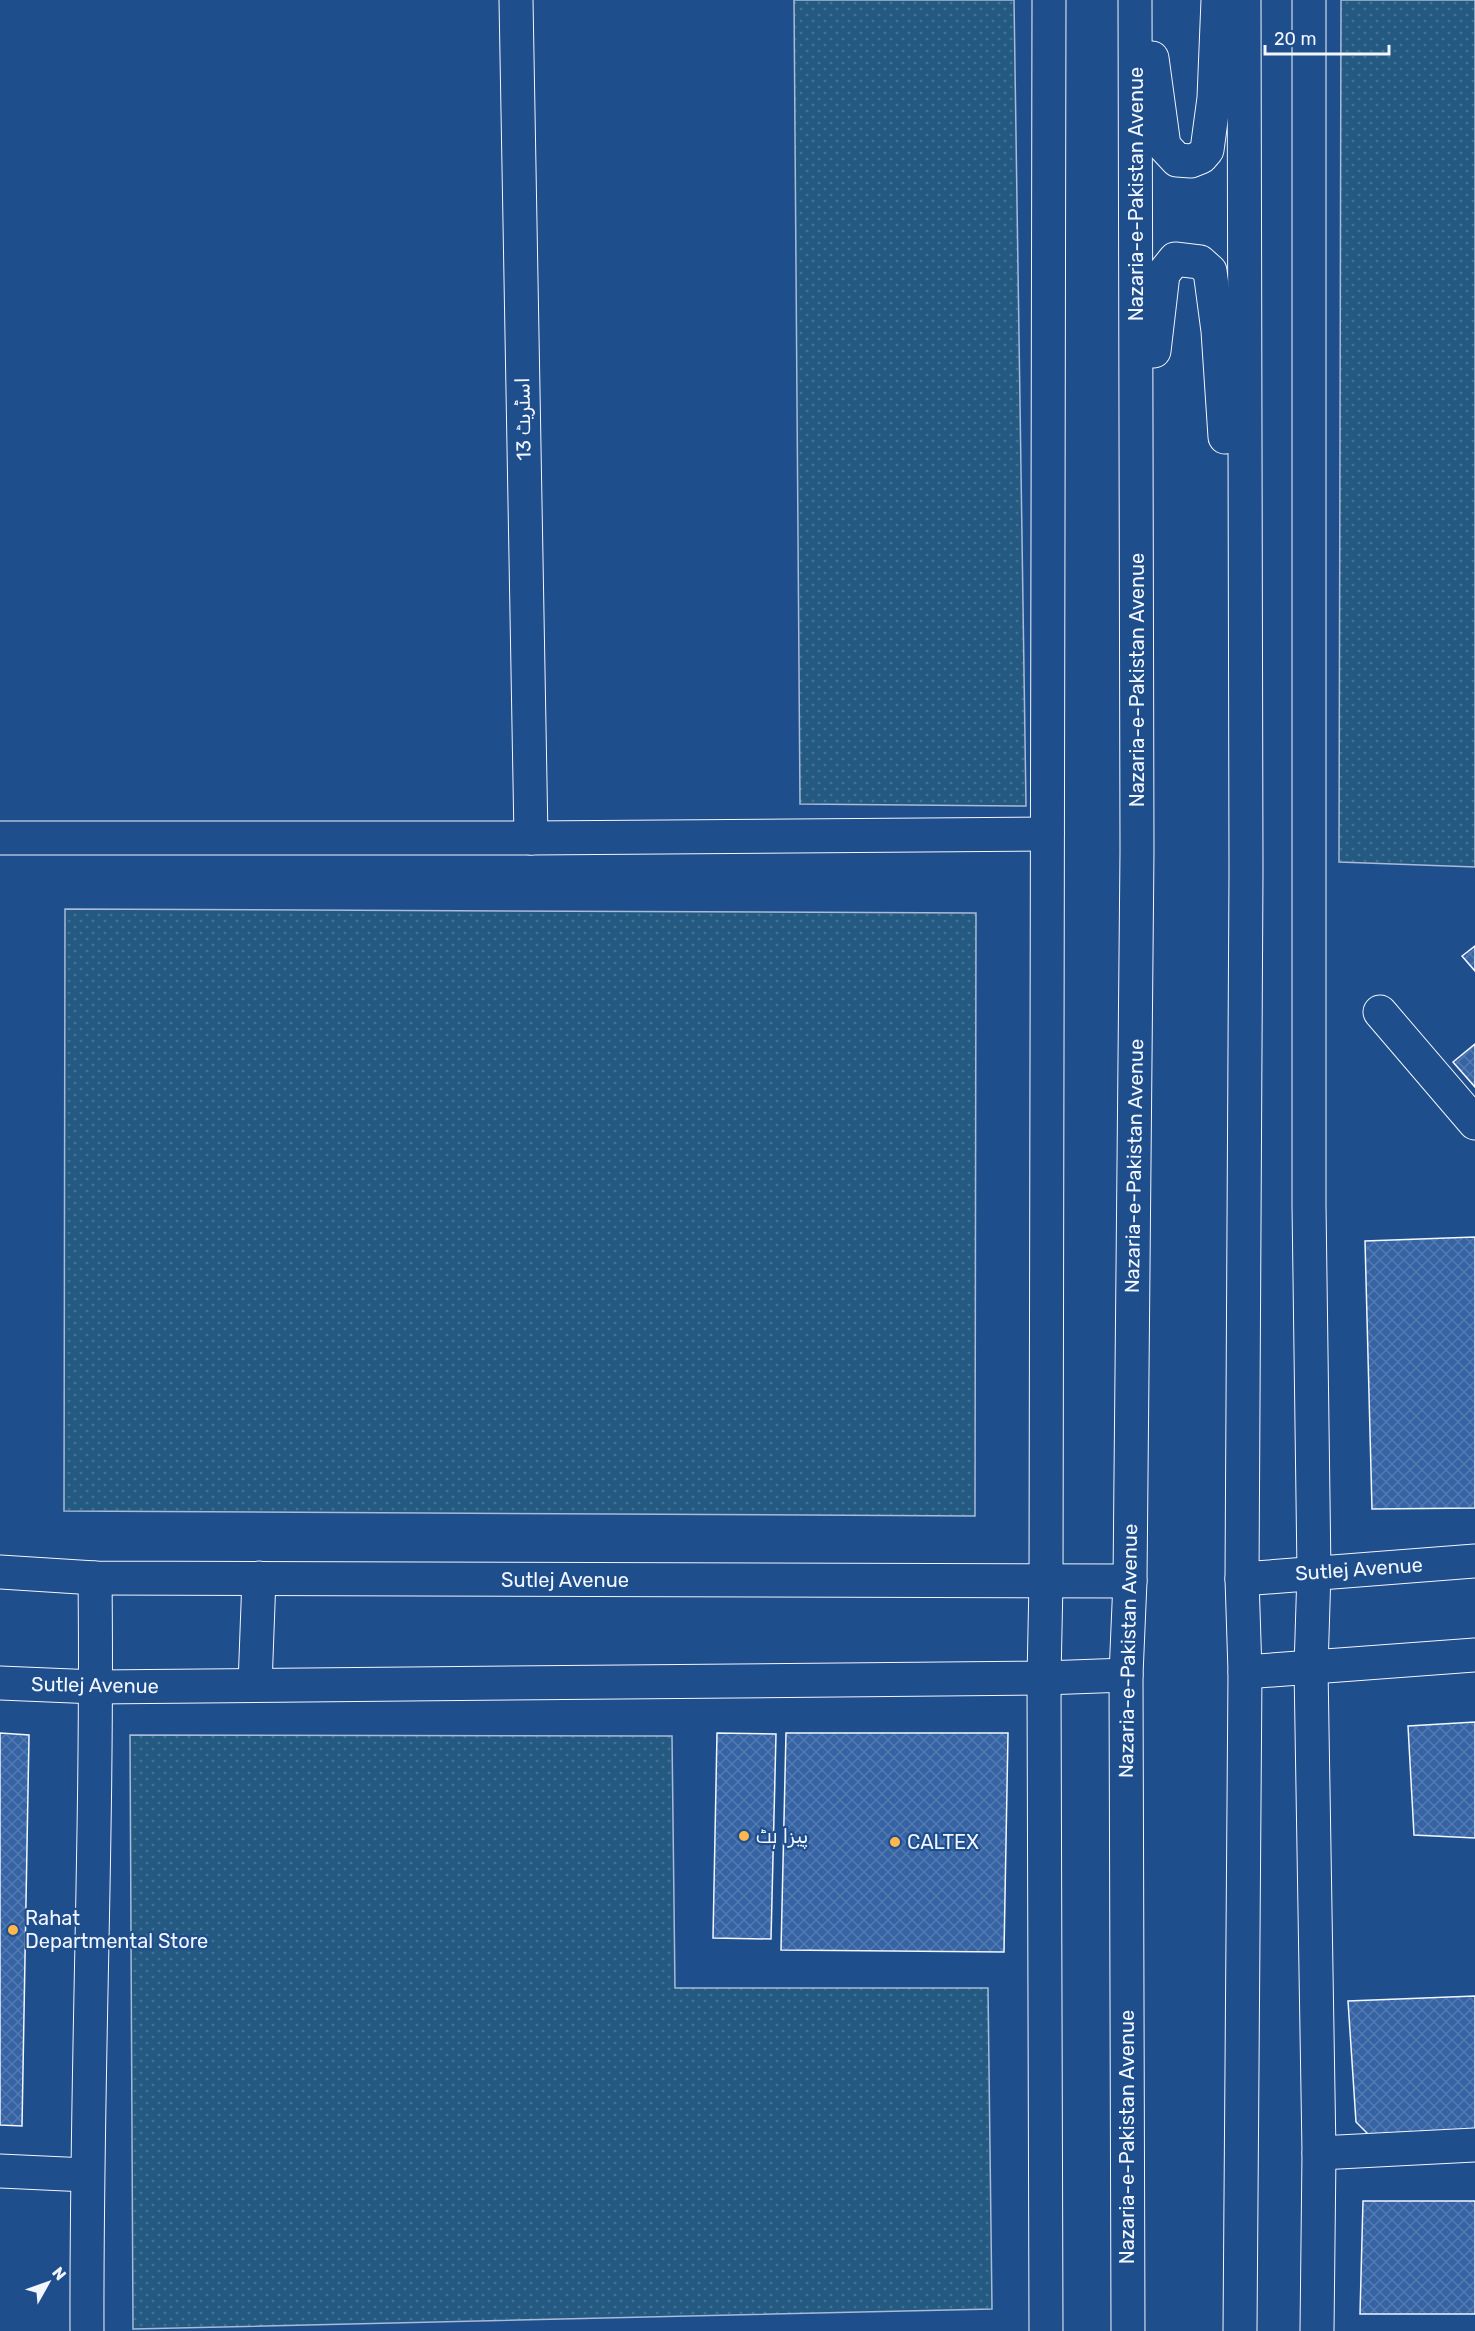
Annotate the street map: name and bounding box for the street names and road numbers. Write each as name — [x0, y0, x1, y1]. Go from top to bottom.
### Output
street label: Nazaria-e-Pakistan Avenue — [1124, 67, 1148, 321]
street label: اسٹریٹ 13 — [510, 377, 536, 461]
street label: Nazaria-e-Pakistan Avenue — [1125, 553, 1149, 807]
street label: Nazaria-e-Pakistan Avenue — [1120, 1039, 1148, 1293]
street label: Nazaria-e-Pakistan Avenue — [1114, 1524, 1142, 1778]
street label: Sutlej Avenue — [1294, 1553, 1424, 1585]
street label: Sutlej Avenue — [501, 1568, 629, 1592]
street label: Sutlej Avenue — [31, 1672, 159, 1698]
street label: Nazaria-e-Pakistan Avenue — [1115, 2010, 1139, 2264]

